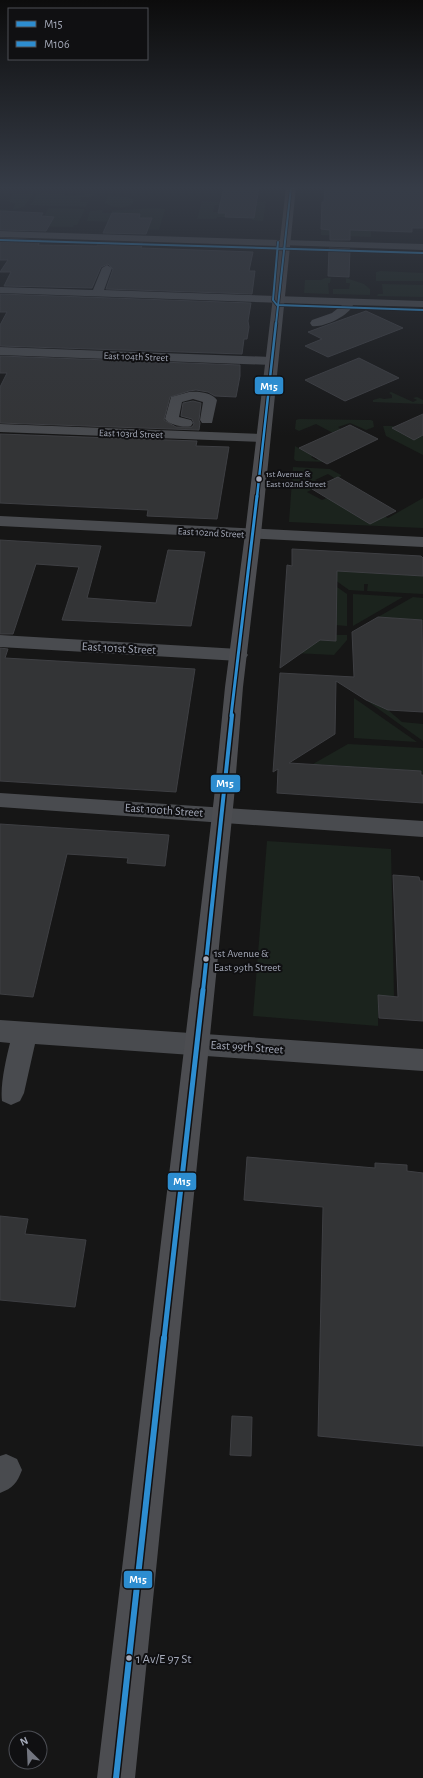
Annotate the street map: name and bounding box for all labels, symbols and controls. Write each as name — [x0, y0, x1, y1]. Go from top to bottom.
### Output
legend — [8, 8, 148, 60]
text: M15 — [44, 18, 63, 30]
text: M106 — [44, 38, 70, 50]
street label: East 104th Street — [103, 351, 169, 363]
line badge: M15 — [254, 376, 284, 395]
text: M15 — [260, 381, 278, 392]
street label: East 103rd Street — [99, 428, 164, 440]
place label: 1st Avenue & East 102nd Street — [266, 470, 326, 489]
marker: 1st Avenue & East 102nd Street — [254, 474, 264, 484]
street label: East 102nd Street — [177, 526, 245, 540]
street label: East 101st Street — [82, 640, 157, 656]
line badge: M15 — [210, 774, 241, 793]
text: M15 — [216, 778, 234, 789]
street label: East 100th Street — [124, 801, 204, 819]
place label: 1st Avenue & East 99th Street — [214, 948, 281, 973]
marker: 1st Avenue & East 99th Street — [201, 954, 211, 964]
street label: East 99th Street — [210, 1038, 284, 1056]
line badge: M15 — [167, 1172, 197, 1191]
text: M15 — [173, 1176, 191, 1187]
line badge: M15 — [123, 1570, 153, 1589]
text: M15 — [129, 1574, 147, 1585]
marker: 1 Av/E 97 St — [124, 1653, 134, 1663]
place label: 1 Av/E 97 St — [136, 1653, 191, 1666]
north arrow — [8, 1730, 48, 1770]
text: N — [18, 1735, 30, 1748]

